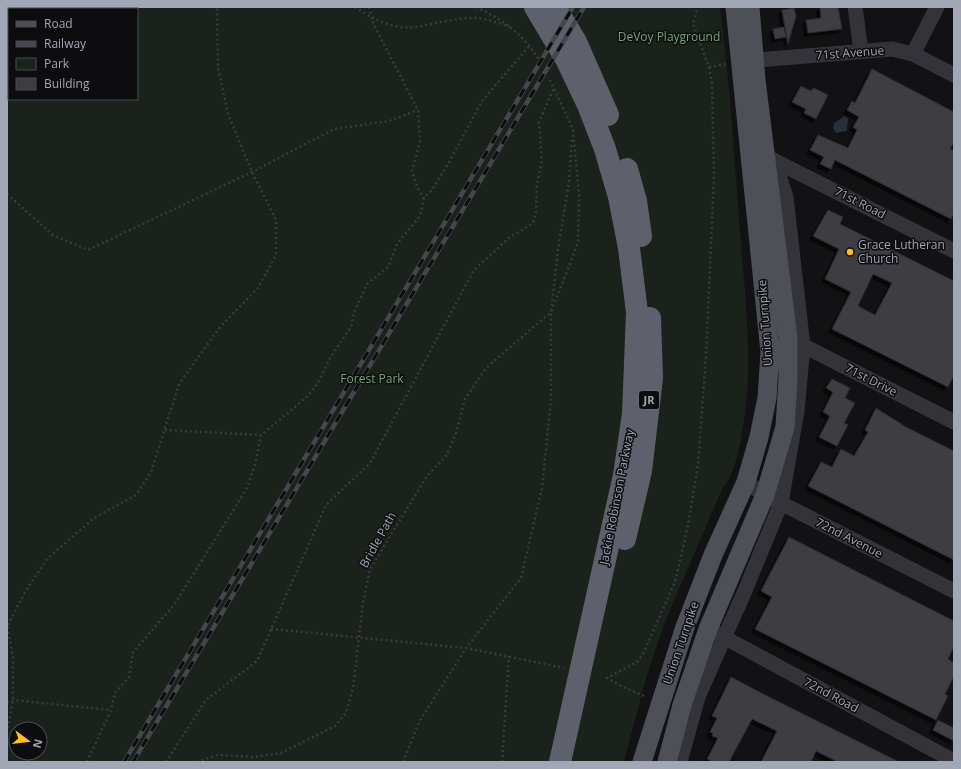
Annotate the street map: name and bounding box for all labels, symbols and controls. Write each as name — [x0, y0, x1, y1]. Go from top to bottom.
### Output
legend — [8, 8, 138, 100]
text: Road — [44, 15, 73, 32]
park label: DeVoy Playground — [618, 28, 720, 45]
text: Railway — [44, 35, 87, 52]
street label: 71st Avenue — [815, 42, 885, 63]
text: Park — [44, 55, 70, 72]
text: Building — [44, 75, 90, 92]
street label: 71st Road — [832, 182, 889, 223]
place label: Grace Lutheran Church — [858, 236, 945, 267]
marker: Grace Lutheran Church — [845, 247, 855, 257]
street label: Union Turnpike — [753, 279, 776, 367]
street label: 71st Drive — [842, 359, 900, 400]
park label: Forest Park — [340, 370, 404, 387]
road number: JR — [639, 391, 659, 409]
street label: Jackie Robinson Parkway — [595, 427, 638, 567]
street label: Bridle Path — [355, 509, 400, 571]
street label: 72nd Avenue — [813, 513, 886, 562]
street label: Union Turnpike — [658, 599, 703, 686]
street label: 72nd Road — [801, 673, 862, 716]
north arrow — [8, 721, 48, 761]
text: N — [30, 737, 47, 750]

